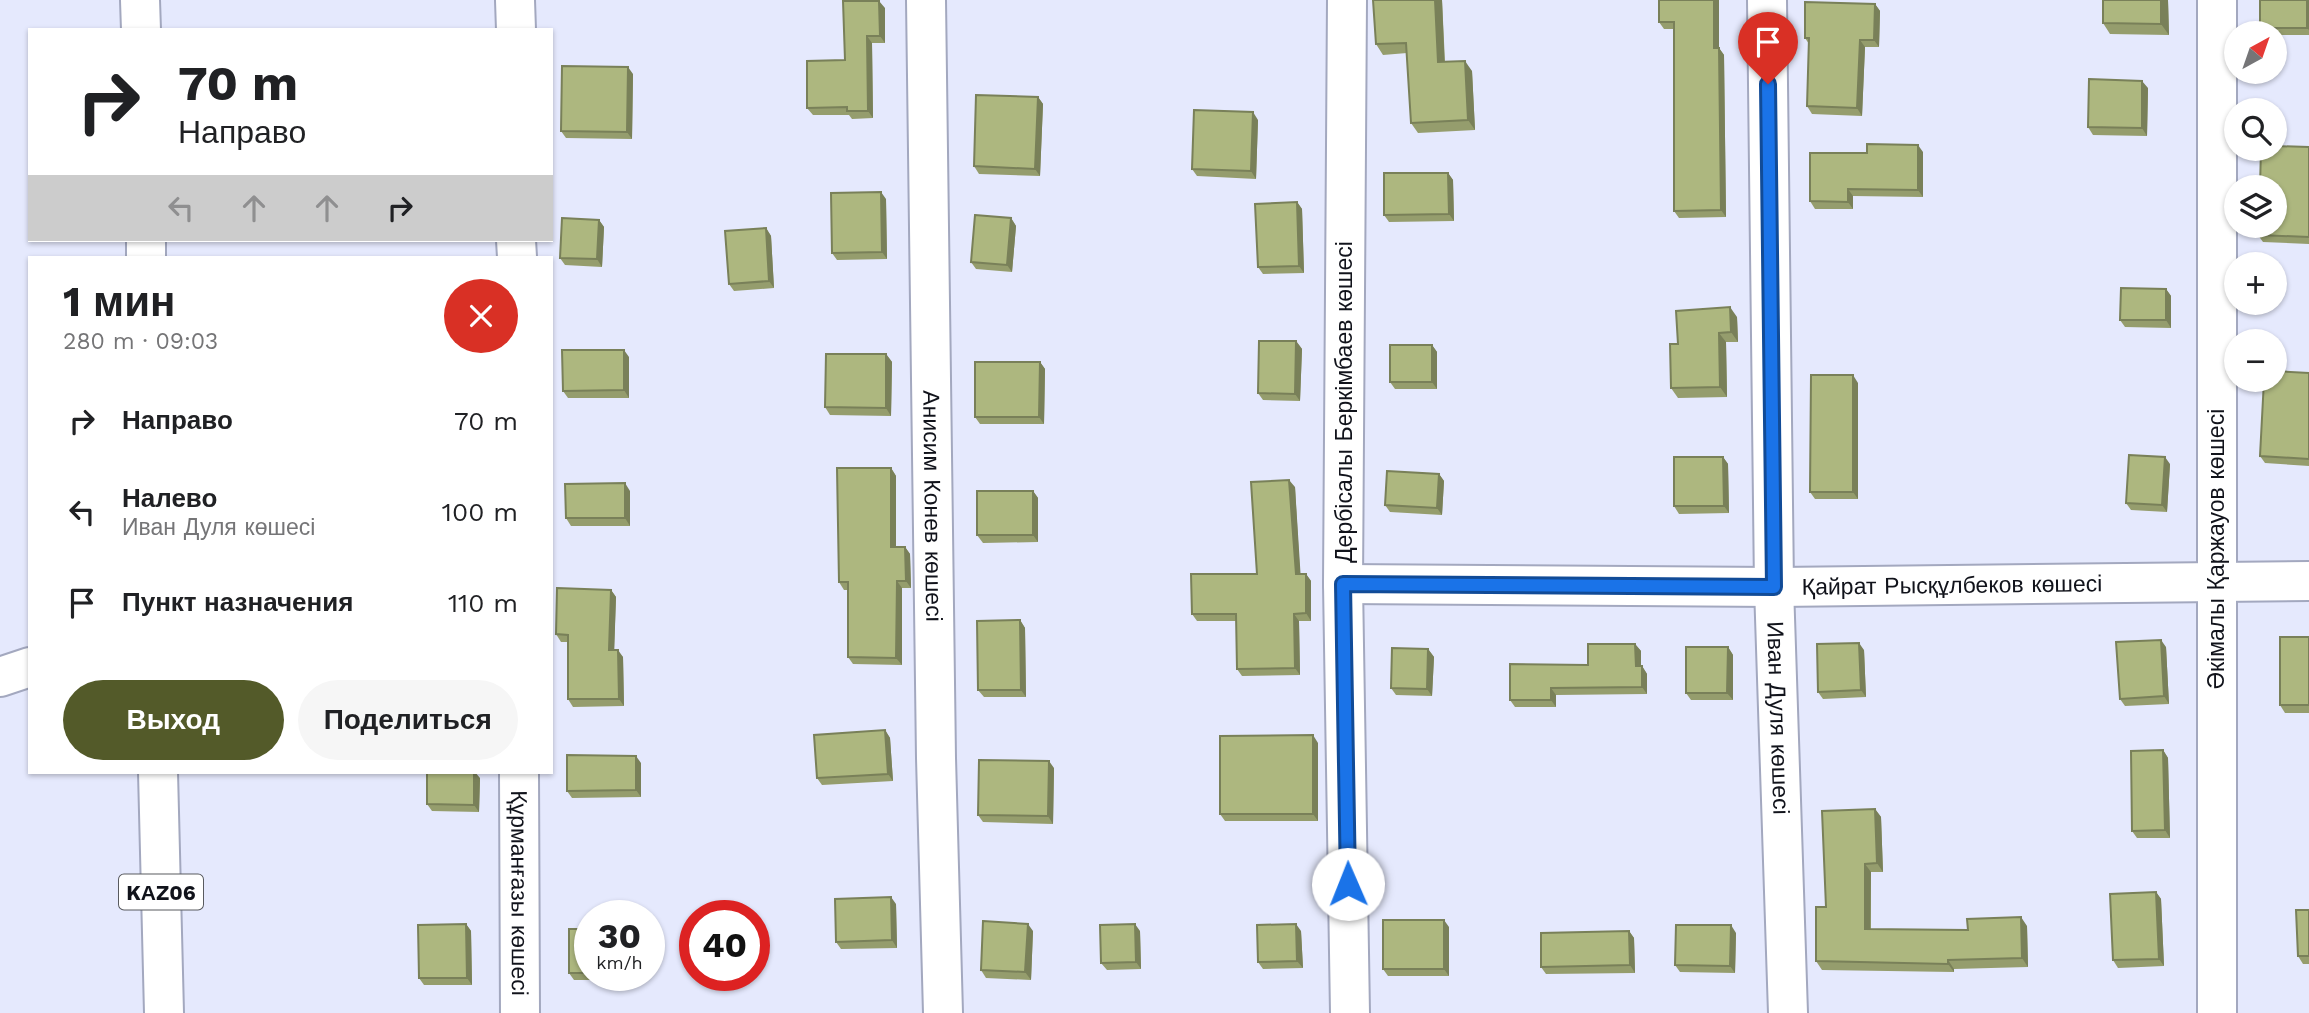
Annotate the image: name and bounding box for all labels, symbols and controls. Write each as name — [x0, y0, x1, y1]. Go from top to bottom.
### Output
pin — [1738, 12.0, 1798, 84]
north arrow — [2224, 21, 2287, 84]
map controls — [2224, 21, 2287, 392]
icon: arrive — [1749, 23, 1787, 61]
text: 70 m — [178, 54, 298, 112]
icon: right — [63, 56, 154, 147]
button: search — [2224, 98, 2287, 161]
text: Направо — [178, 113, 306, 151]
button: layers — [2224, 175, 2287, 238]
icon: left — [162, 189, 200, 227]
icon: ahead — [235, 189, 273, 227]
icon: ahead — [308, 189, 346, 227]
icon: right — [381, 189, 419, 227]
street label: Дербісалы Беркімбаев көшесі — [1331, 241, 1358, 563]
button: + — [2224, 252, 2287, 315]
text: 1 мин — [63, 277, 175, 326]
button: close — [444, 279, 518, 353]
text: 280 m · 09:03 — [63, 328, 218, 355]
button: − — [2224, 329, 2287, 392]
street label: Анисим Конев көшесі — [918, 390, 948, 622]
icon: right — [63, 402, 101, 440]
text: Направо — [122, 405, 233, 435]
text: 70 m — [454, 406, 518, 436]
street label: Әкімалы Қаржауов көшесі — [2203, 409, 2230, 689]
text: Налево — [122, 483, 217, 513]
icon: left — [63, 493, 101, 531]
text: 100 m — [442, 497, 518, 527]
text: Иван Дуля көшесі — [122, 514, 315, 541]
street label: Қайрат Рысқұлбеков көшесі — [1802, 570, 2102, 600]
icon: arrive — [63, 584, 101, 622]
text: Пункт назначения — [122, 587, 353, 617]
text: 110 m — [448, 588, 518, 618]
street label: Иван Дуля көшесі — [1762, 621, 1795, 815]
button: Выход — [63, 680, 284, 760]
button: Поделиться — [298, 680, 518, 760]
street label: Құрманғазы көшесі — [506, 790, 533, 996]
position arrow — [1311, 847, 1385, 921]
road number: KАZ06 — [119, 874, 203, 910]
speed limit sign: 40 — [679, 900, 770, 991]
text: 30 — [598, 915, 641, 957]
text: km/h — [596, 952, 643, 973]

